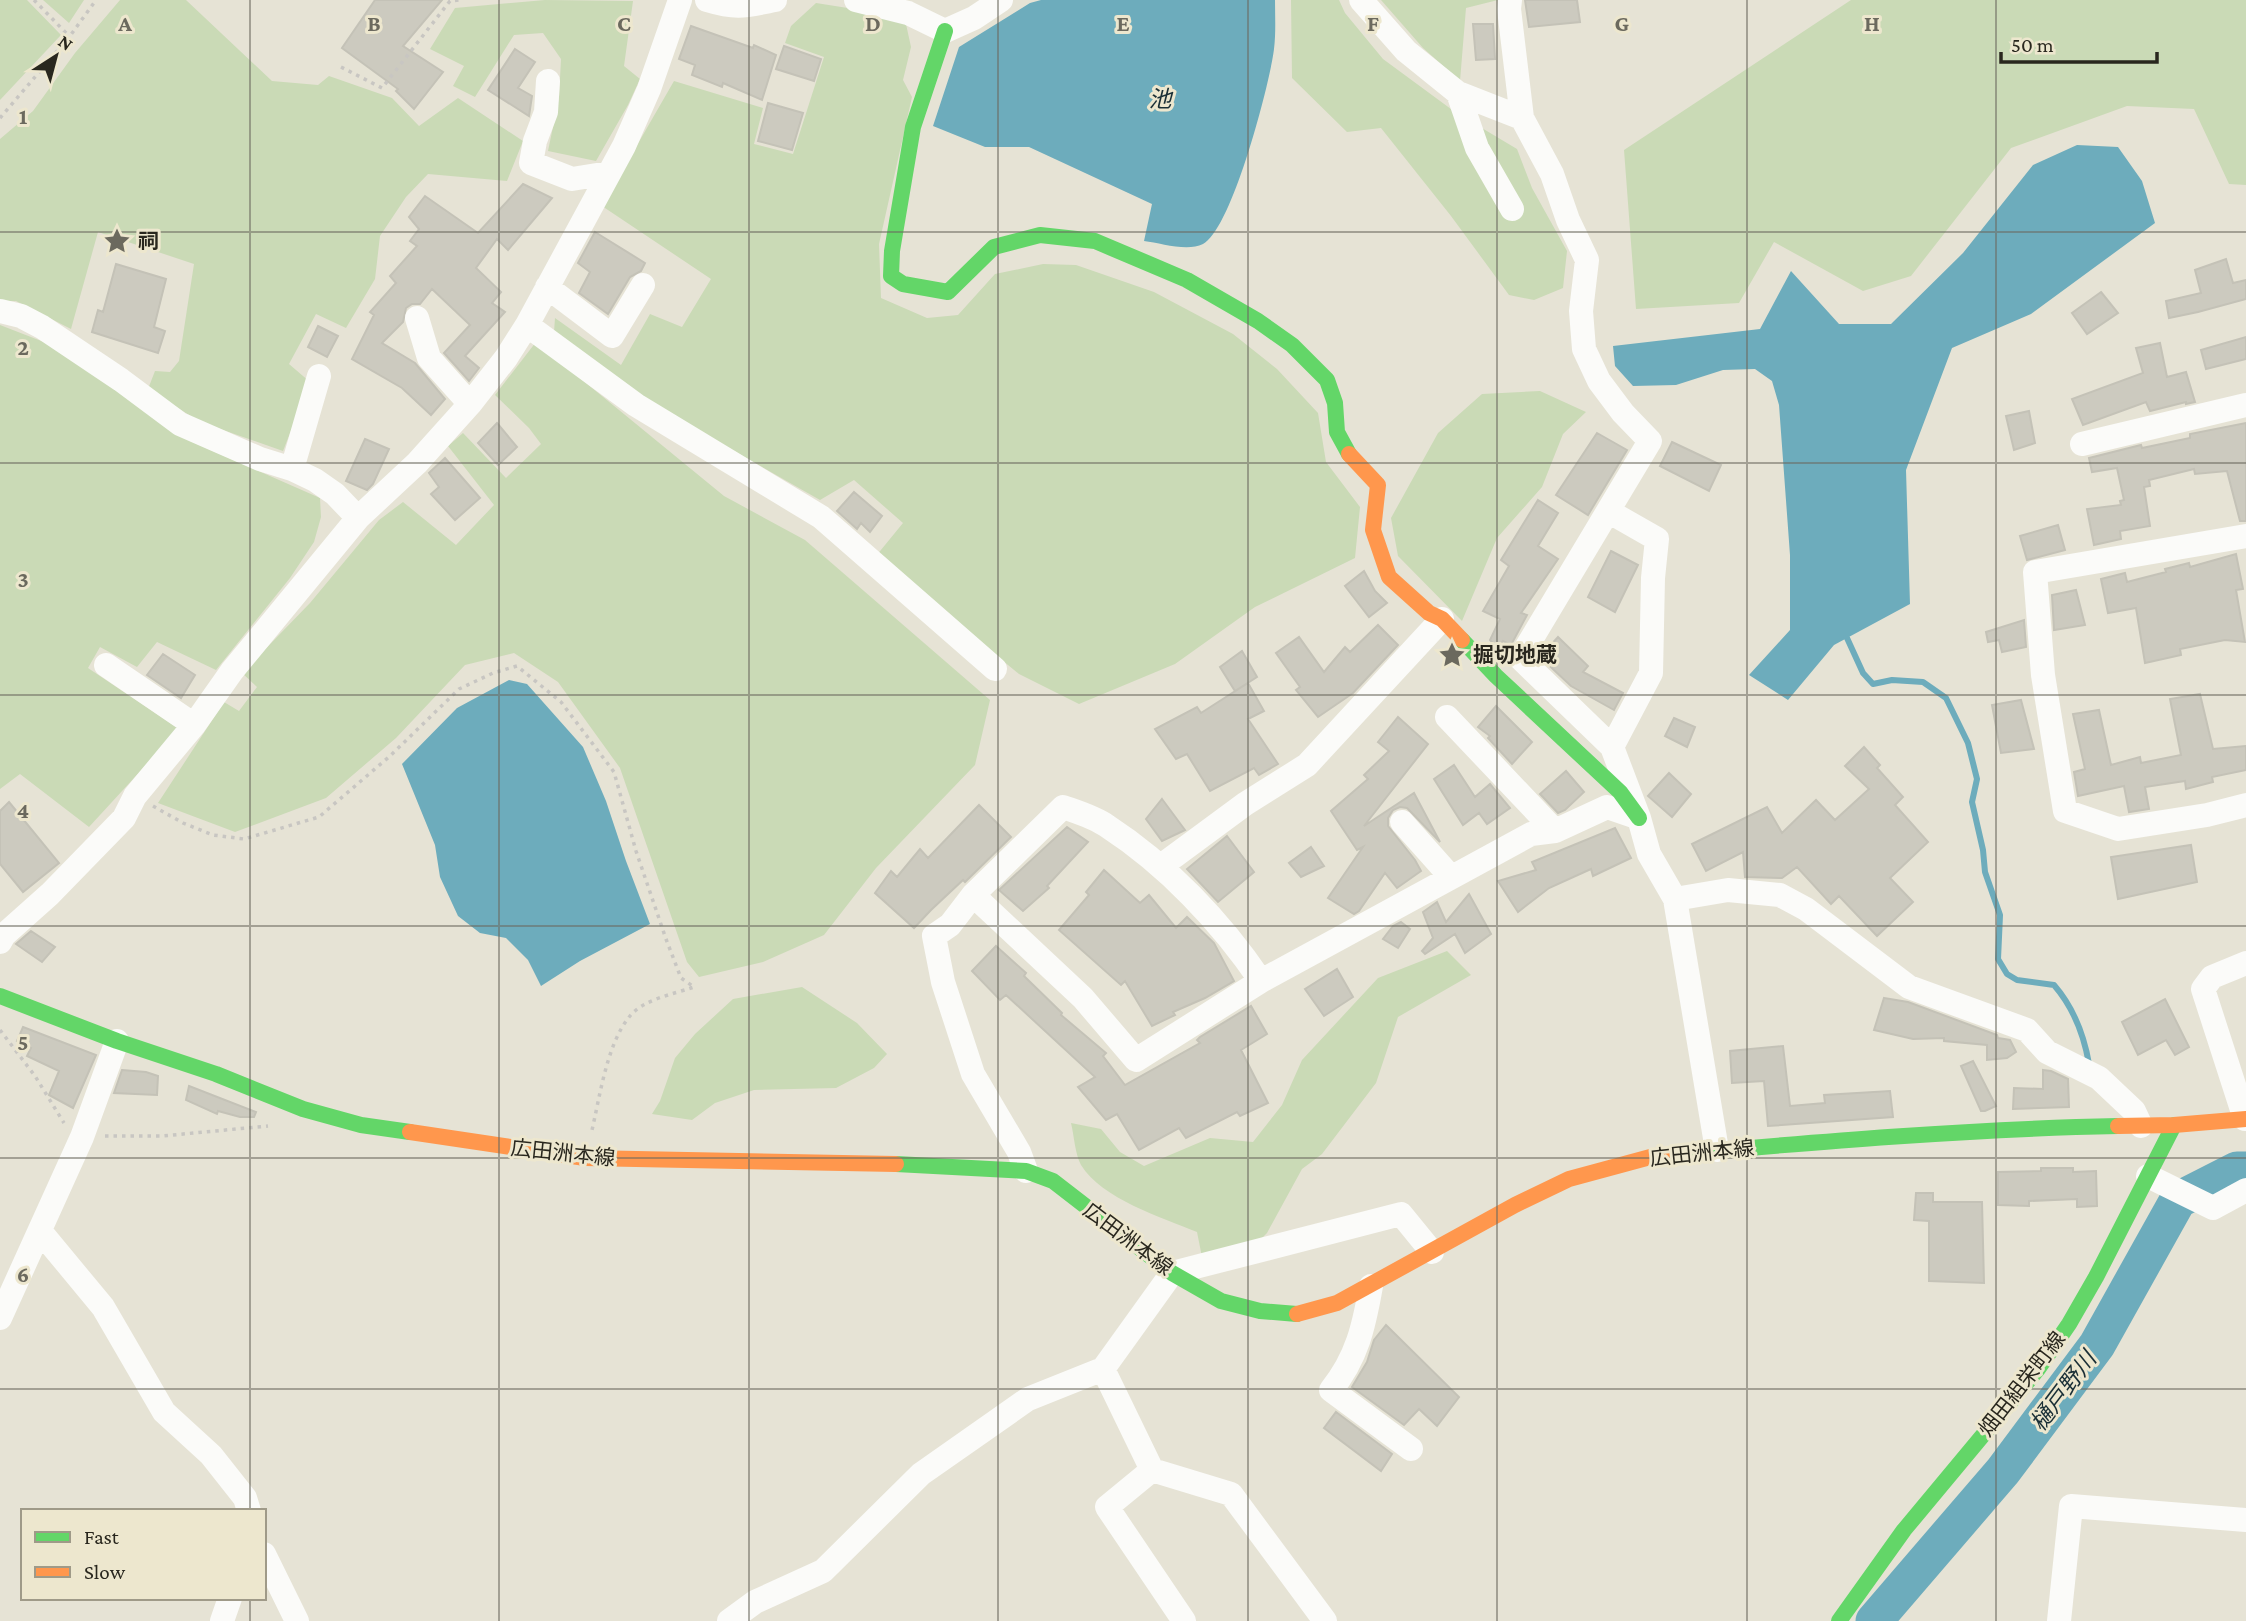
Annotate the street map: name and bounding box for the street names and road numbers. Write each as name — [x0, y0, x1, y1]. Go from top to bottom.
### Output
street label: 広田洲本線 — [510, 1136, 616, 1170]
street label: 広田洲本線 — [1649, 1136, 1755, 1170]
street label: 広田洲本線 — [1079, 1198, 1177, 1280]
street label: 畑田組栄町線 — [1974, 1327, 2070, 1441]

